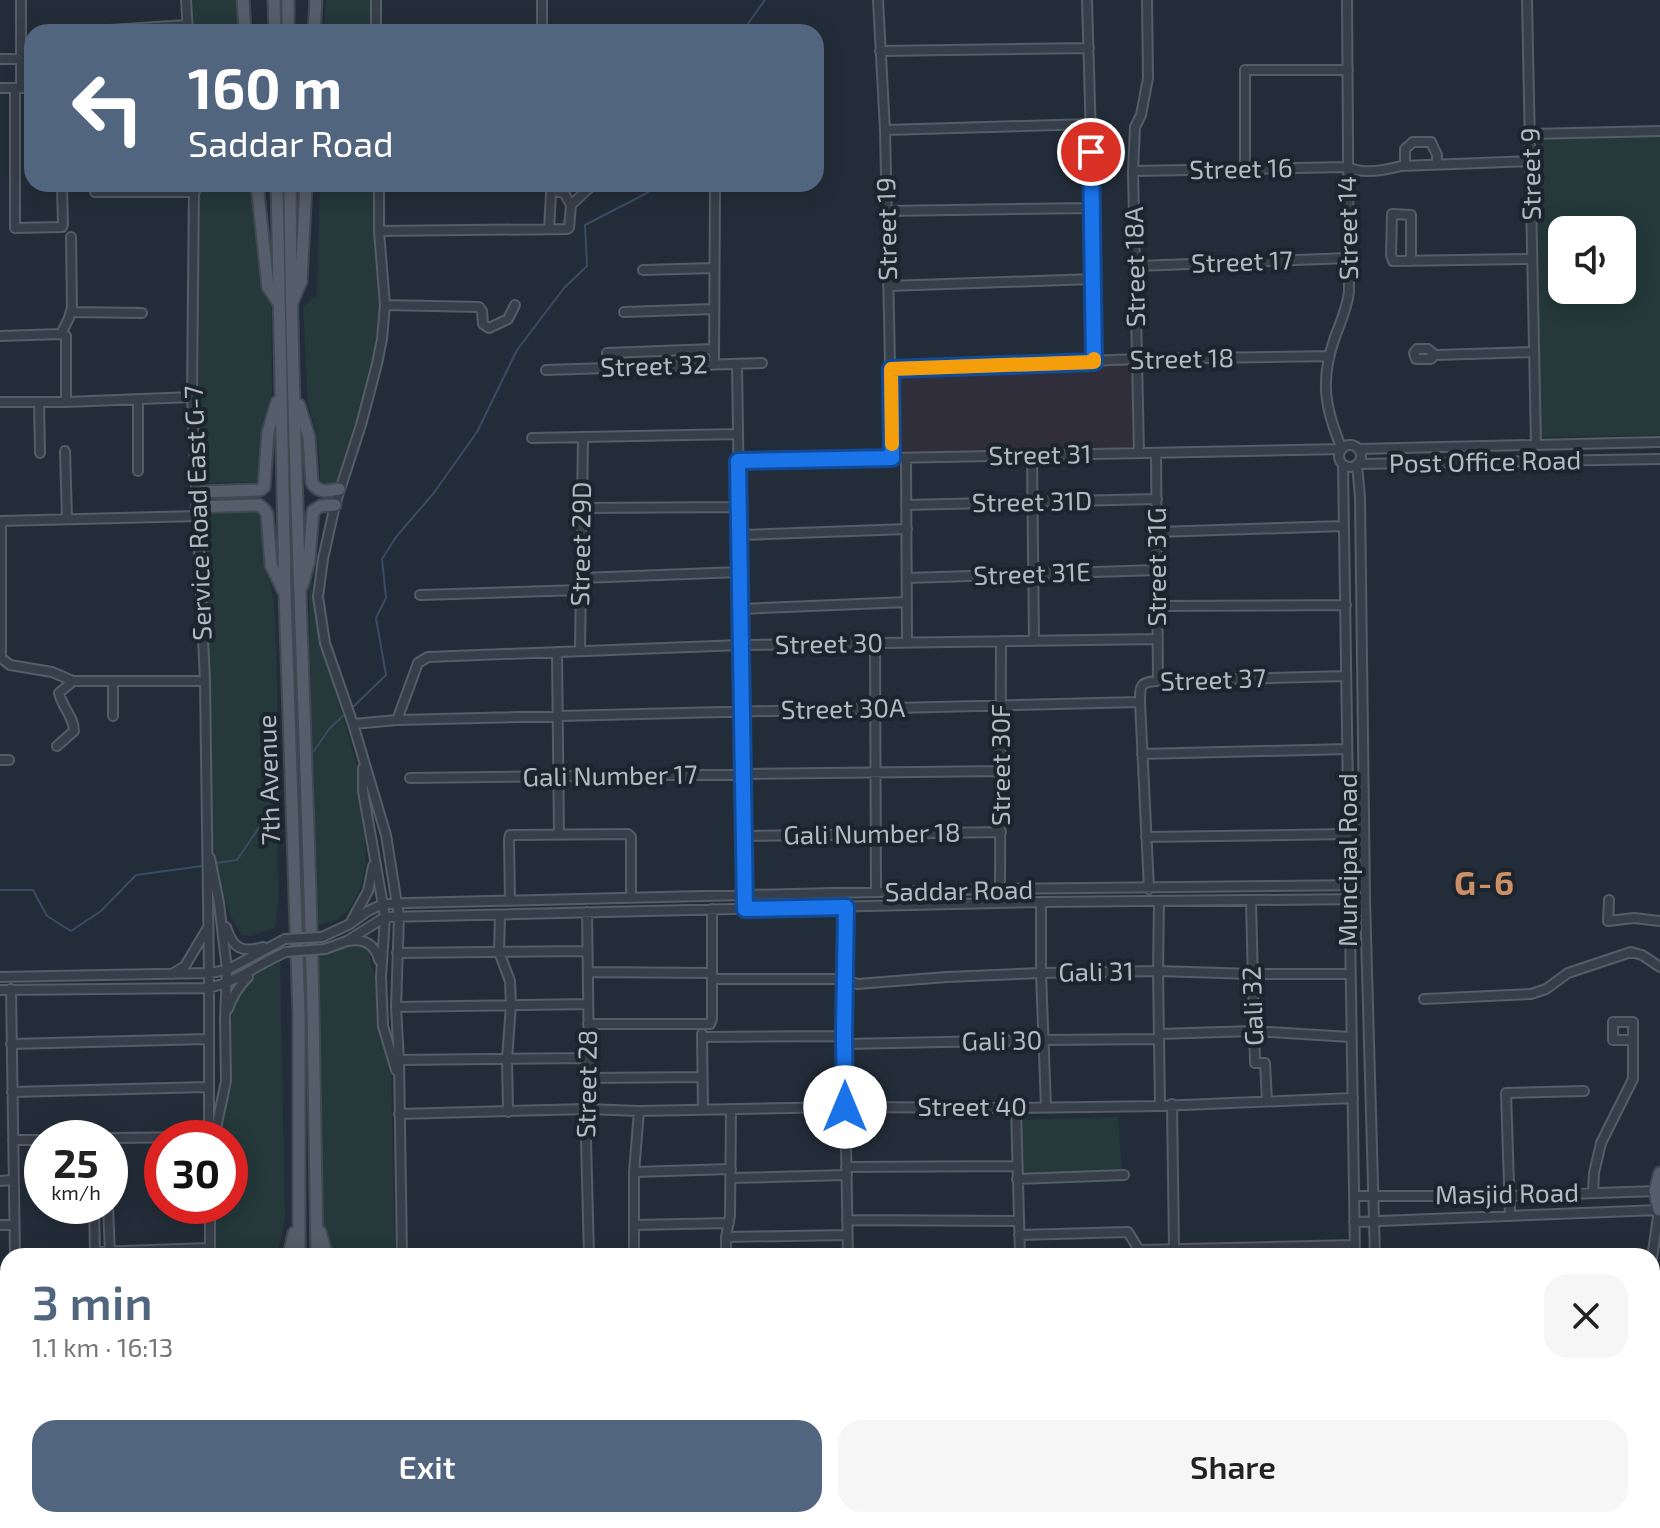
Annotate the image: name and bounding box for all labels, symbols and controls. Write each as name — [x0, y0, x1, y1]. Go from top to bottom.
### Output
text: 160 m — [188, 53, 342, 120]
icon: left — [56, 56, 160, 160]
pin — [1057, 118, 1125, 186]
text: Saddar Road — [188, 121, 394, 164]
street label: Street 9 — [1513, 127, 1546, 221]
icon: arrive — [1069, 130, 1113, 174]
street label: Street 16 — [1189, 151, 1293, 184]
street label: Street 14 — [1330, 176, 1363, 280]
street label: Street 19 — [869, 177, 902, 281]
street label: Street 18A — [1117, 207, 1150, 327]
map controls — [1548, 216, 1636, 304]
button: sound — [1548, 216, 1636, 304]
street label: Street 17 — [1191, 243, 1293, 278]
street label: Street 18 — [1130, 341, 1234, 374]
street label: Street 32 — [600, 347, 708, 382]
street label: Service Road East G-7 — [177, 385, 216, 641]
street label: Street 31 — [988, 437, 1092, 470]
street label: Post Office Road — [1388, 443, 1581, 478]
street label: Street 29D — [563, 481, 596, 607]
street label: Street 31D — [972, 484, 1092, 517]
street label: Street 31G — [1140, 507, 1171, 627]
street label: Street 31E — [973, 555, 1091, 590]
street label: Street 30 — [775, 626, 883, 659]
street label: Street 37 — [1160, 661, 1266, 696]
street label: Street 30A — [781, 691, 905, 724]
street label: Street 30F — [984, 704, 1015, 826]
street label: 7th Avenue — [250, 714, 285, 846]
street label: Gali Number 17 — [522, 757, 698, 792]
street label: Muncipal Road — [1331, 773, 1362, 947]
street label: Gali Number 18 — [783, 815, 961, 850]
district label: G-6 — [1454, 861, 1516, 902]
street label: Saddar Road — [884, 873, 1033, 906]
street label: Gali 31 — [1058, 954, 1134, 987]
street label: Gali 32 — [1235, 966, 1268, 1046]
street label: Gali 30 — [961, 1023, 1043, 1056]
street label: Street 28 — [569, 1029, 602, 1138]
position arrow — [803, 1065, 887, 1149]
street label: Street 40 — [917, 1090, 1027, 1121]
speed limit sign: 30 — [144, 1120, 248, 1224]
text: 25 — [53, 1138, 99, 1186]
street label: Masjid Road — [1435, 1176, 1579, 1209]
text: km/h — [51, 1180, 101, 1204]
text: 3 min — [32, 1272, 153, 1330]
button: close — [1544, 1274, 1628, 1358]
text: 1.1 km · 16:13 — [32, 1331, 173, 1362]
button: Exit — [32, 1420, 822, 1512]
button: Share — [838, 1420, 1628, 1512]

